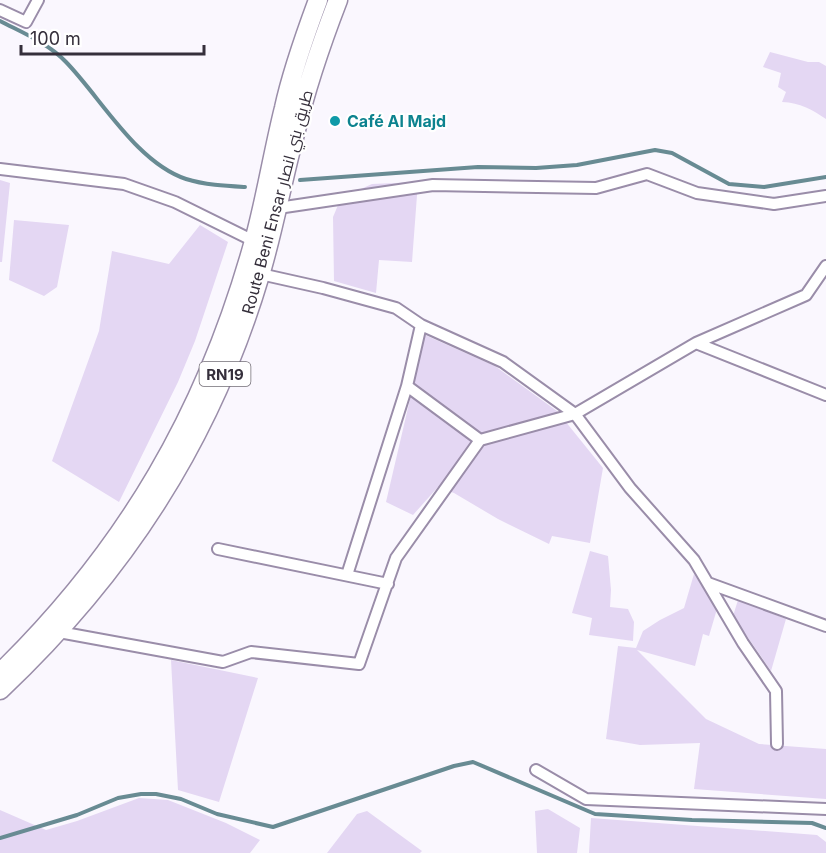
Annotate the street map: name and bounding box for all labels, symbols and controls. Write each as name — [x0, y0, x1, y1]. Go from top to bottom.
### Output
scale bar — [21, 18, 204, 56]
text: 100 m — [30, 28, 81, 49]
street label: Route Beni Ensar طريق بني انصار — [237, 88, 320, 317]
place label: Café Al Majd — [347, 111, 446, 131]
marker: Café Al Majd — [328, 114, 342, 128]
road number: RN19 — [200, 362, 250, 386]

